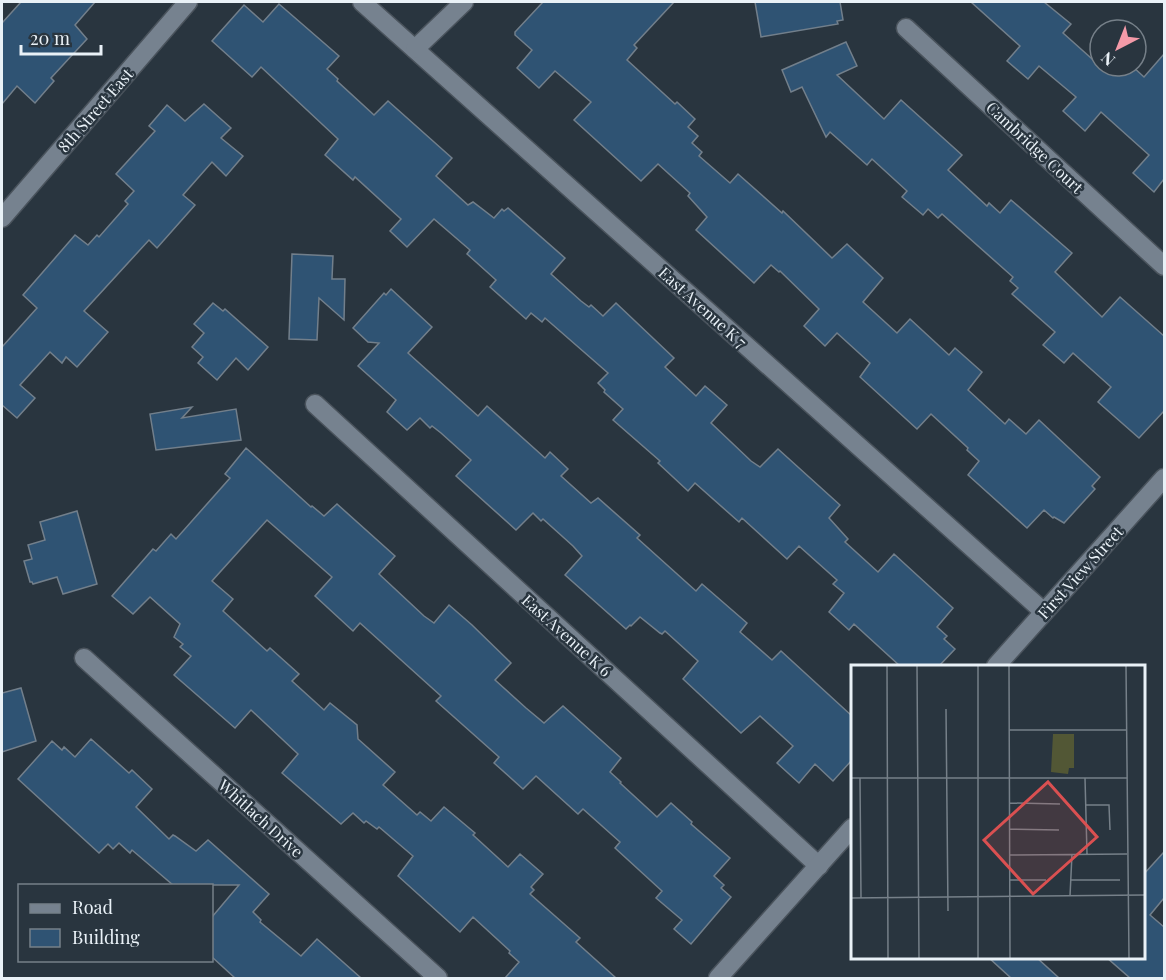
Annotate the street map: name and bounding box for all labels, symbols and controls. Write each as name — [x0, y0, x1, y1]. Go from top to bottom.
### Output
scale bar — [21, 18, 100, 56]
north arrow — [1088, 18, 1148, 78]
text: 20 m — [30, 26, 70, 50]
text: N — [1096, 48, 1119, 71]
street label: 8th Street East — [53, 63, 137, 156]
street label: Cambridge Court — [982, 97, 1088, 198]
street label: East Avenue K 7 — [655, 262, 752, 352]
street label: First View Street — [1033, 521, 1128, 623]
street label: East Avenue K 6 — [518, 589, 616, 681]
inset map — [851, 665, 1145, 959]
street label: Whitlach Drive — [213, 774, 308, 862]
legend — [18, 884, 213, 962]
text: Road — [72, 895, 113, 919]
text: Building — [72, 925, 140, 949]

